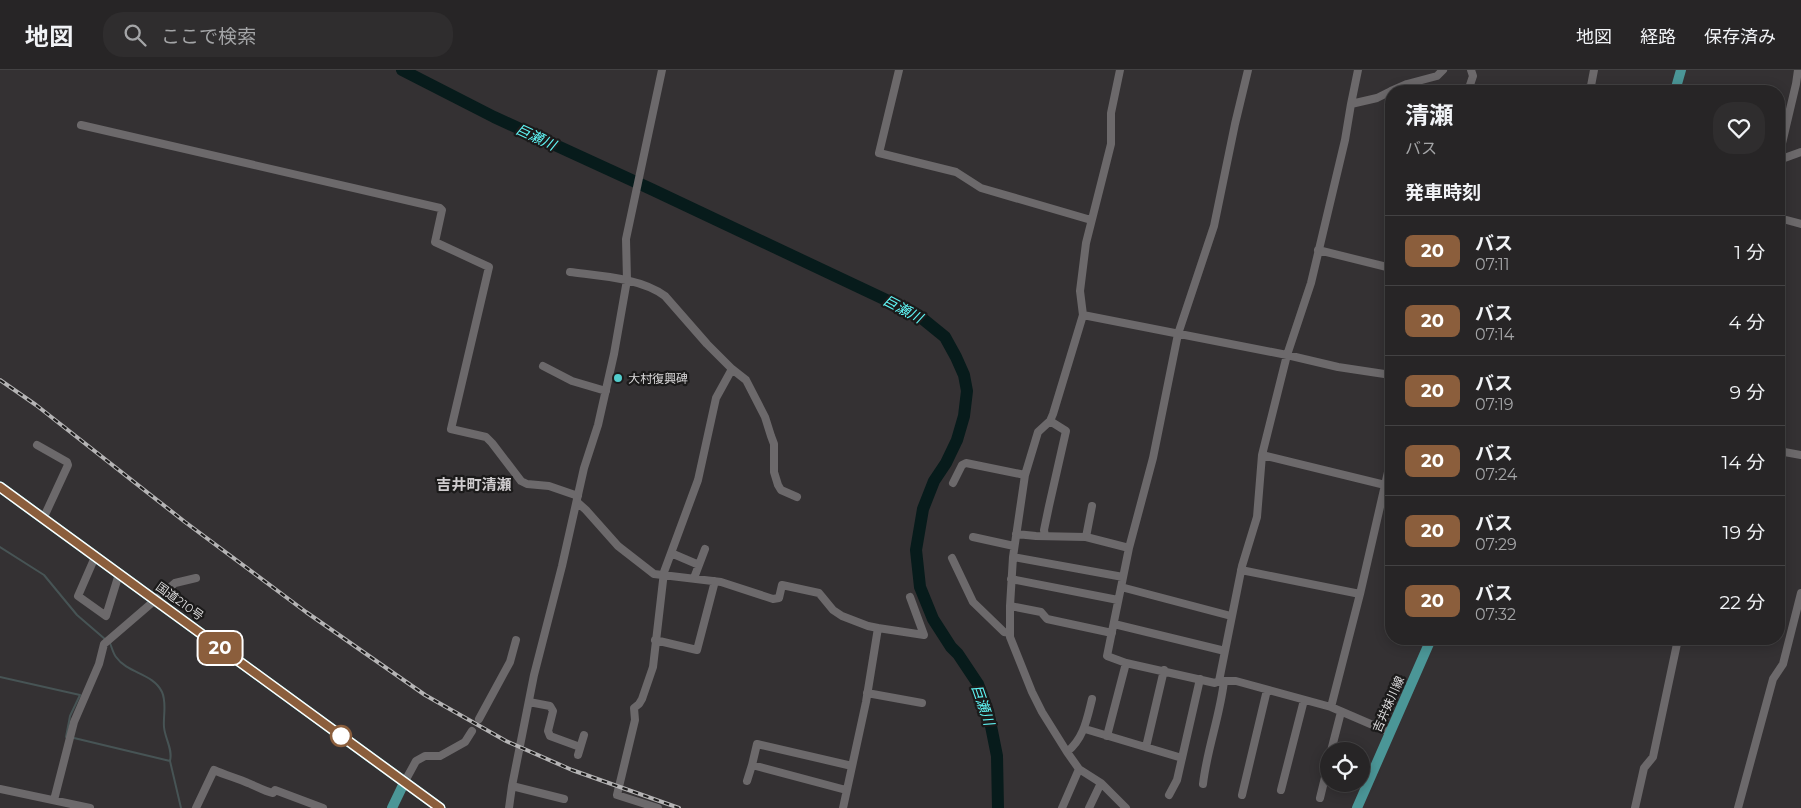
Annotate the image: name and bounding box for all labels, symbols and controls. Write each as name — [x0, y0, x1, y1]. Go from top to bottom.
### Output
search box — [103, 12, 453, 57]
icon: search — [121, 21, 149, 49]
text: 地図 — [25, 22, 73, 51]
text: ここで検索 — [161, 25, 256, 48]
text: 地図 — [1576, 26, 1612, 48]
text: 経路 — [1640, 26, 1676, 48]
text: 保存済み — [1704, 26, 1776, 48]
text: 清瀬 — [1405, 101, 1453, 130]
button: heart — [1713, 102, 1765, 154]
water label: 巨瀬川 — [513, 120, 561, 155]
text: バス — [1405, 139, 1437, 158]
text: 発車時刻 — [1405, 181, 1481, 204]
text: バス — [1475, 232, 1513, 255]
text: 20 — [1421, 240, 1444, 262]
text: 1 分 — [1734, 241, 1765, 264]
text: 07:11 — [1475, 255, 1510, 274]
water label: 巨瀬川 — [880, 291, 928, 328]
text: バス — [1475, 302, 1513, 325]
text: 20 — [1421, 310, 1444, 332]
text: 4 分 — [1728, 311, 1765, 334]
text: 07:14 — [1475, 325, 1514, 344]
place label: 大村復興碑 — [628, 371, 688, 386]
marker: 大村復興碑 — [612, 372, 624, 384]
text: バス — [1475, 372, 1513, 395]
text: 20 — [1421, 380, 1444, 402]
text: 9 分 — [1729, 381, 1765, 404]
text: 07:19 — [1475, 395, 1514, 414]
text: バス — [1475, 442, 1513, 465]
text: 20 — [1421, 450, 1444, 472]
text: 14 分 — [1722, 451, 1765, 474]
text: 07:24 — [1475, 465, 1517, 484]
district label: 吉井町清瀬 — [436, 475, 512, 494]
text: バス — [1475, 512, 1513, 535]
text: 20 — [1421, 520, 1444, 542]
text: 19 分 — [1723, 521, 1765, 544]
text: 07:29 — [1475, 535, 1517, 554]
street label: 国道210号 — [153, 579, 207, 623]
text: バス — [1475, 582, 1513, 605]
text: 20 — [1421, 590, 1444, 612]
text: 22 分 — [1719, 591, 1765, 614]
text: 07:32 — [1475, 605, 1516, 624]
line badge: 20 — [198, 632, 242, 664]
text: 20 — [209, 637, 231, 659]
street label: 吉井妹川線 — [1369, 674, 1407, 734]
water label: 巨瀬川 — [968, 682, 999, 730]
unlabelled marker — [330, 725, 352, 747]
map controls — [1320, 742, 1370, 792]
button: locate — [1320, 742, 1370, 792]

